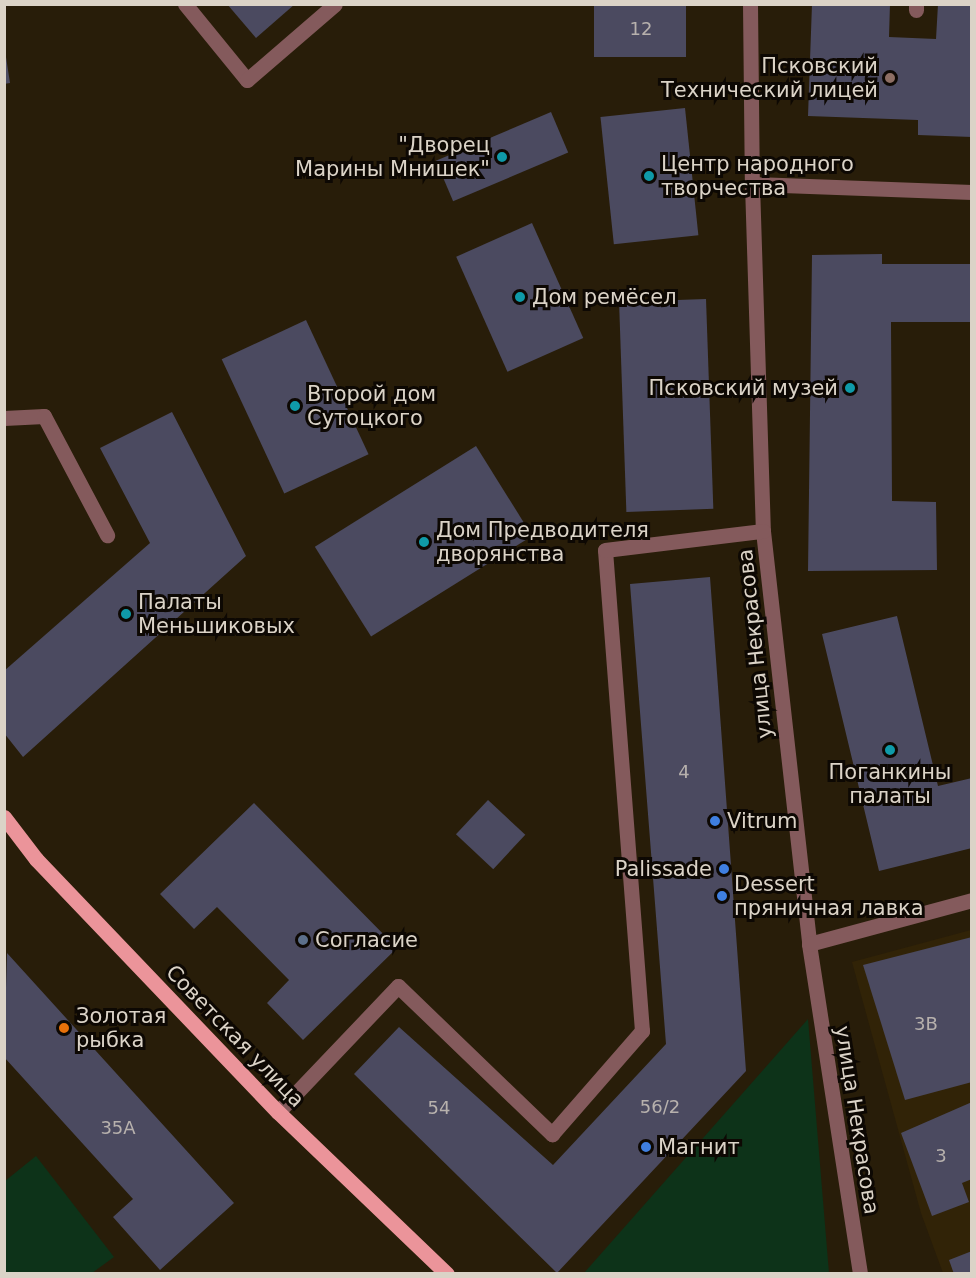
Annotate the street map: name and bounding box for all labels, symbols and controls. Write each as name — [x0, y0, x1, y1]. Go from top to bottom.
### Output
house number: 12 — [630, 18, 652, 40]
place label: Псковский Технический лицей — [661, 53, 878, 103]
marker: Псковский Технический лицей — [883, 71, 897, 85]
place label: "Дворец Марины Мнишек" — [295, 132, 490, 182]
marker: "Дворец Марины Мнишек" — [495, 150, 509, 164]
place label: Центр народного творчества — [661, 151, 854, 201]
marker: Центр народного творчества — [642, 169, 656, 183]
place label: Дом ремёсел — [532, 284, 677, 310]
marker: Дом ремёсел — [513, 290, 527, 304]
place label: Псковский музей — [649, 375, 838, 401]
place label: Второй дом Сутоцкого — [307, 381, 436, 431]
marker: Псковский музей — [843, 381, 857, 395]
marker: Второй дом Сутоцкого — [288, 399, 302, 413]
place label: Дом Предводителя дворянства — [436, 517, 649, 567]
marker: Дом Предводителя дворянства — [417, 535, 431, 549]
street label: улица Некрасова — [733, 548, 777, 740]
place label: Палаты Меньшиковых — [138, 589, 295, 639]
marker: Палаты Меньшиковых — [119, 607, 133, 621]
marker: Поганкины палаты — [883, 743, 897, 757]
place label: Поганкины палаты — [829, 759, 951, 809]
house number: 4 — [678, 761, 690, 783]
place label: Vitrum — [727, 808, 797, 834]
marker: Vitrum — [708, 814, 722, 828]
place label: Palissade — [615, 856, 712, 882]
marker: Palissade — [717, 862, 731, 876]
place label: Dessert пряничная лавка — [734, 871, 924, 921]
marker: Dessert пряничная лавка — [715, 889, 729, 903]
place label: Согласие — [315, 927, 418, 953]
marker: Согласие — [296, 933, 310, 947]
street label: Советская улица — [161, 960, 309, 1112]
place label: Золотая рыбка — [76, 1003, 166, 1053]
house number: 3В — [914, 1013, 938, 1035]
marker: Золотая рыбка — [57, 1021, 71, 1035]
street label: улица Некрасова — [830, 1024, 884, 1216]
house number: 56/2 — [640, 1096, 680, 1118]
house number: 54 — [428, 1097, 450, 1119]
house number: 35А — [100, 1117, 136, 1139]
place label: Магнит — [658, 1134, 740, 1160]
marker: Магнит — [639, 1140, 653, 1154]
house number: 3 — [935, 1145, 947, 1167]

